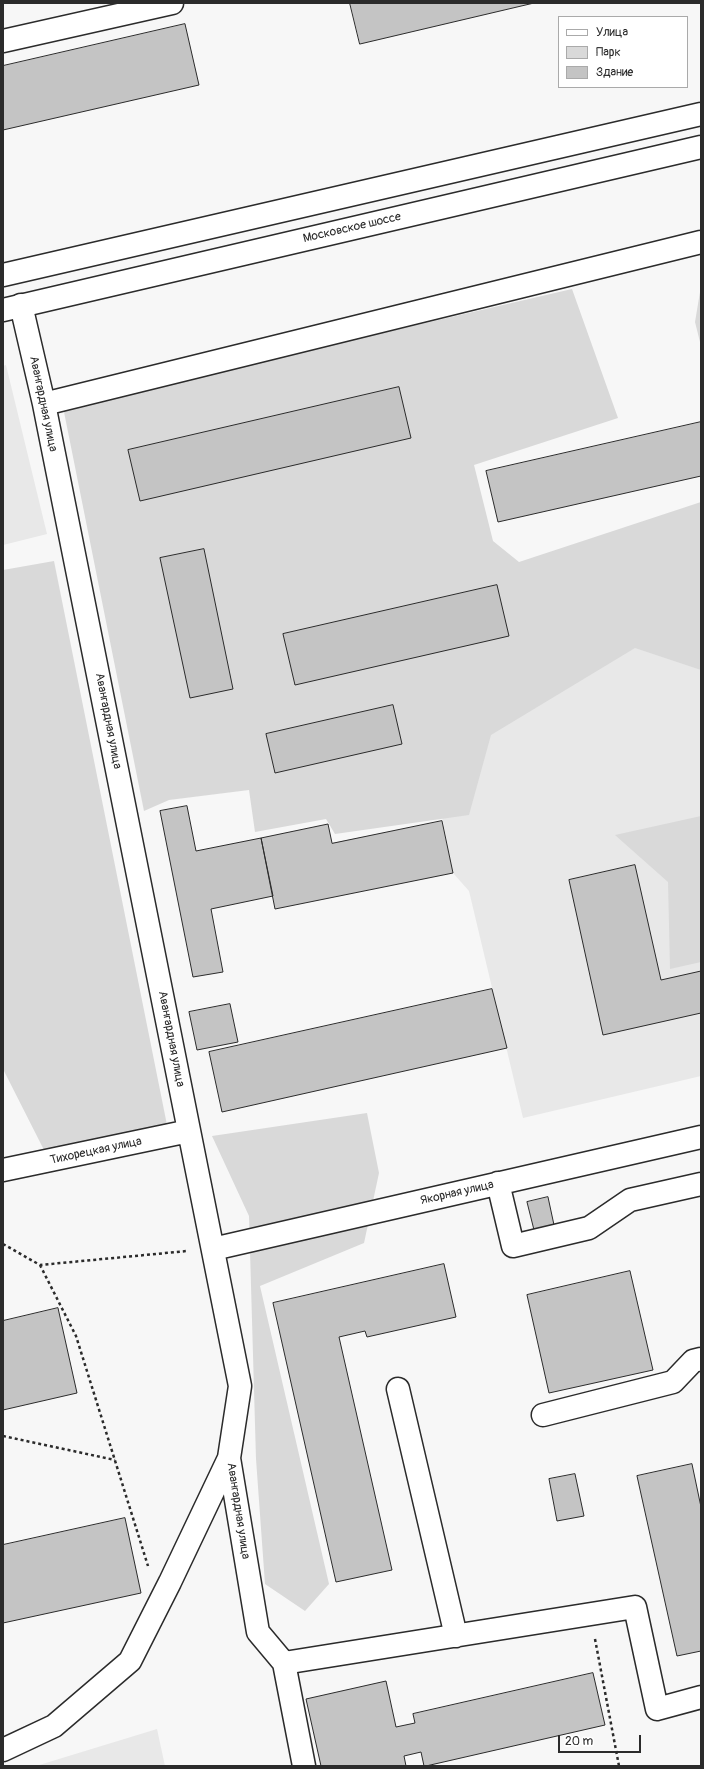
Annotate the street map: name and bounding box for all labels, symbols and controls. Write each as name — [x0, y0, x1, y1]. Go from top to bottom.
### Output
legend — [558, 16, 688, 88]
text: Улица — [596, 25, 628, 40]
text: Парк — [596, 45, 621, 60]
text: Здание — [596, 65, 633, 80]
street label: Московское шоссе — [302, 210, 402, 246]
street label: Авангардная улица — [26, 355, 60, 453]
street label: Авангардная улица — [92, 672, 124, 770]
street label: Авангардная улица — [155, 990, 187, 1088]
street label: Тихорецкая улица — [49, 1134, 143, 1168]
street label: Якорная улица — [419, 1178, 495, 1208]
street label: Авангардная улица — [223, 1462, 253, 1560]
scale bar — [560, 1727, 643, 1753]
text: 20 m — [565, 1734, 593, 1749]

